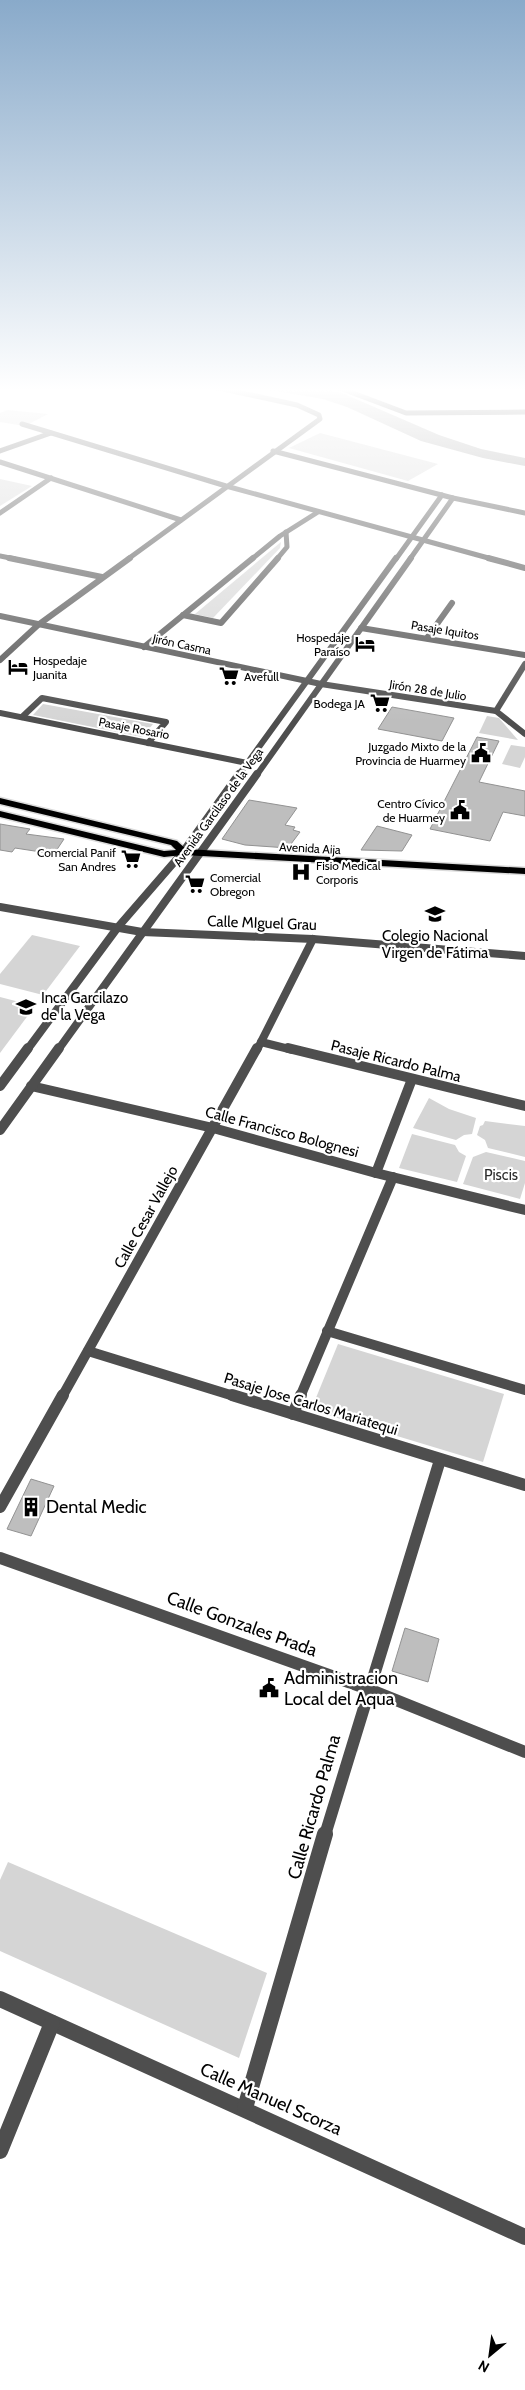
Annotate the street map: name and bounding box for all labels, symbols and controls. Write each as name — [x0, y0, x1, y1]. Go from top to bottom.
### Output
street label: Pasaje Iquitos — [410, 617, 480, 643]
street label: Jirón Casma — [150, 630, 213, 658]
place label: Hospedaje Paraíso — [296, 630, 350, 659]
hotel icon: Hospedaje Paraíso — [354, 633, 376, 655]
place label: Hospedaje Juanita — [32, 653, 87, 682]
hotel icon: Hospedaje Juanita — [7, 656, 29, 678]
supermarket icon: Avefull — [218, 665, 240, 687]
place label: Avefull — [244, 669, 279, 684]
street label: Jirón 28 de Julio — [387, 676, 468, 704]
supermarket icon: Bodega JA — [369, 692, 391, 714]
place label: Bodega JA — [314, 696, 366, 711]
street label: Pasaje Rosario — [97, 714, 171, 742]
place label: Juzgado Mixto de la Provincia de Huarmey — [355, 739, 466, 768]
public building icon: Juzgado Mixto de la Provincia de Huarmey — [470, 742, 492, 764]
street label: Avenida Garcilaso de la Vega — [170, 745, 266, 869]
place label: Centro Cívico de Huarmey — [377, 796, 445, 825]
public building icon: Centro Cívico de Huarmey — [449, 799, 471, 821]
street label: Avenida Aija — [279, 839, 341, 857]
place label: Comercial Panif San Andres — [37, 845, 116, 874]
supermarket icon: Comercial Panif San Andres — [120, 848, 142, 870]
place label: Fisio Medical Corporis — [316, 858, 381, 887]
hospital icon: Fisio Medical Corporis — [290, 861, 312, 883]
place label: Comercial Obregon — [210, 870, 261, 899]
supermarket icon: Comercial Obregon — [184, 873, 206, 895]
school or university icon: Colegio Nacional Virgen de Fátima — [424, 903, 446, 925]
street label: Calle MIguel Grau — [207, 912, 317, 934]
place label: Colegio Nacional Virgen de Fátima — [382, 927, 489, 962]
place label: Inca Garcilazo de la Vega — [41, 989, 128, 1024]
school or university icon: Inca Garcilazo de la Vega — [15, 996, 37, 1018]
street label: Pasaje Ricardo Palma — [329, 1036, 464, 1086]
street label: Calle Francisco Bolognesi — [203, 1103, 361, 1161]
street label: Calle Cesar Vallejo — [110, 1163, 182, 1271]
park label: Piscis — [484, 1166, 518, 1184]
street label: Pasaje Jose Carlos Mariatequi — [222, 1369, 400, 1439]
building icon: Dental Medic — [20, 1496, 42, 1518]
place label: Dental Medic — [46, 1496, 147, 1518]
street label: Calle Gonzales Prada — [164, 1587, 320, 1662]
place label: Administracion Local del Aqua — [284, 1667, 398, 1710]
public building icon: Administracion Local del Aqua — [258, 1677, 280, 1699]
street label: Calle Ricardo Palma — [283, 1732, 345, 1882]
street label: Calle Manuel Scorza — [197, 2058, 346, 2140]
north arrow — [465, 2330, 515, 2380]
text: N — [475, 2356, 492, 2377]

